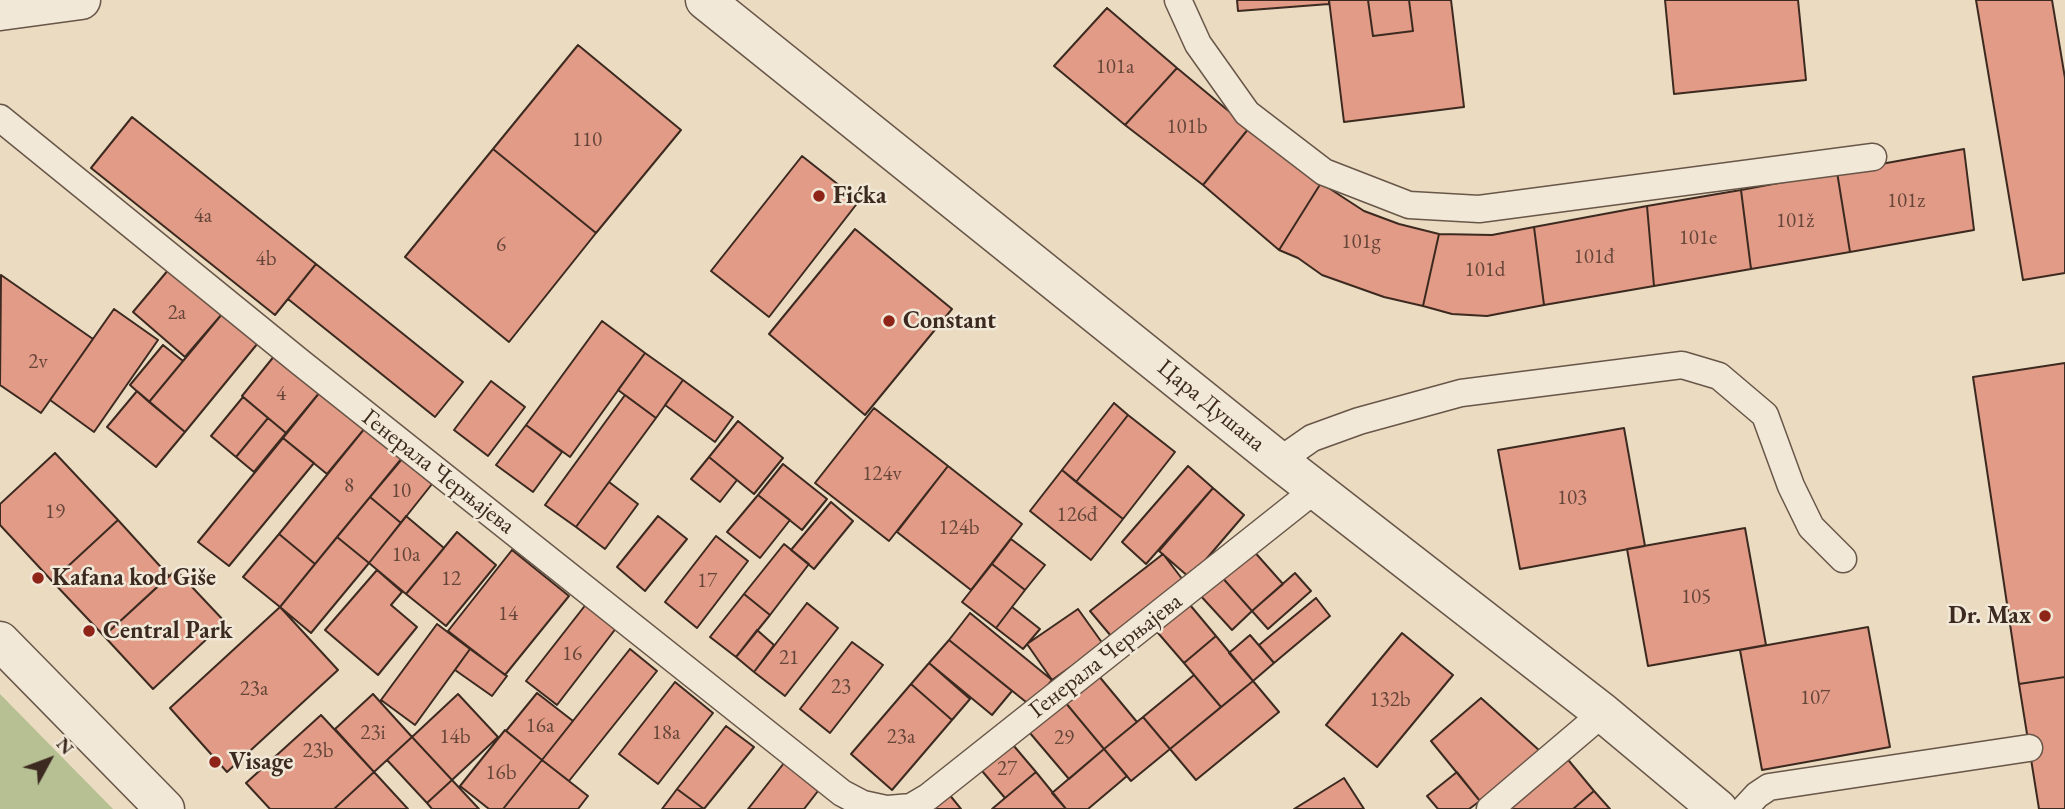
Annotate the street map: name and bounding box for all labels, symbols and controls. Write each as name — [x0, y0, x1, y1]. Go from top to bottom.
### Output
house number: 101a — [1096, 54, 1134, 80]
house number: 101b — [1166, 114, 1208, 140]
house number: 110 — [572, 127, 602, 153]
place label: Fićka — [833, 182, 886, 210]
marker: Fićka — [811, 188, 827, 204]
house number: 101z — [1887, 188, 1925, 214]
house number: 4a — [194, 203, 212, 229]
house number: 101ž — [1776, 208, 1814, 234]
house number: 101e — [1679, 225, 1717, 251]
house number: 101g — [1341, 229, 1381, 255]
house number: 6 — [496, 232, 506, 258]
house number: 101đ — [1574, 244, 1614, 270]
house number: 4b — [256, 246, 276, 272]
house number: 101d — [1465, 257, 1505, 283]
house number: 2a — [168, 300, 186, 326]
place label: Constant — [903, 307, 996, 335]
marker: Constant — [881, 313, 897, 329]
house number: 2v — [28, 349, 48, 375]
street label: Цара Душана — [1151, 354, 1271, 458]
house number: 4 — [276, 381, 286, 407]
street label: Генерала Черњајева — [356, 403, 520, 541]
house number: 124v — [862, 461, 902, 487]
house number: 8 — [344, 473, 354, 499]
house number: 10 — [391, 478, 411, 504]
house number: 103 — [1557, 485, 1587, 511]
house number: 19 — [45, 499, 65, 525]
house number: 126đ — [1057, 502, 1097, 528]
house number: 124b — [938, 515, 980, 541]
house number: 10a — [392, 542, 420, 568]
place label: Kafana kod Giše — [52, 564, 216, 592]
house number: 12 — [441, 566, 461, 592]
house number: 17 — [697, 568, 717, 594]
marker: Kafana kod Giše — [30, 570, 46, 586]
house number: 105 — [1681, 584, 1711, 610]
street label: Генерала Черњајева — [1024, 587, 1188, 725]
house number: 14 — [498, 601, 518, 627]
place label: Dr. Max — [1948, 602, 2031, 630]
marker: Dr. Max — [2037, 608, 2053, 624]
place label: Central Park — [103, 617, 233, 645]
marker: Central Park — [81, 623, 97, 639]
house number: 16 — [562, 641, 582, 667]
house number: 21 — [779, 645, 799, 671]
house number: 23 — [831, 674, 851, 700]
house number: 23a — [240, 676, 268, 702]
house number: 107 — [1800, 685, 1830, 711]
house number: 132b — [1369, 687, 1411, 713]
house number: 16a — [526, 713, 554, 739]
house number: 23i — [360, 720, 386, 746]
house number: 18a — [652, 720, 680, 746]
house number: 14b — [440, 724, 470, 750]
house number: 23a — [887, 724, 915, 750]
north arrow — [14, 725, 84, 795]
house number: 29 — [1054, 725, 1074, 751]
text: N — [51, 732, 80, 760]
house number: 23b — [303, 738, 333, 764]
place label: Visage — [229, 748, 293, 776]
marker: Visage — [207, 754, 223, 770]
house number: 27 — [997, 756, 1017, 782]
house number: 16b — [486, 760, 516, 786]

